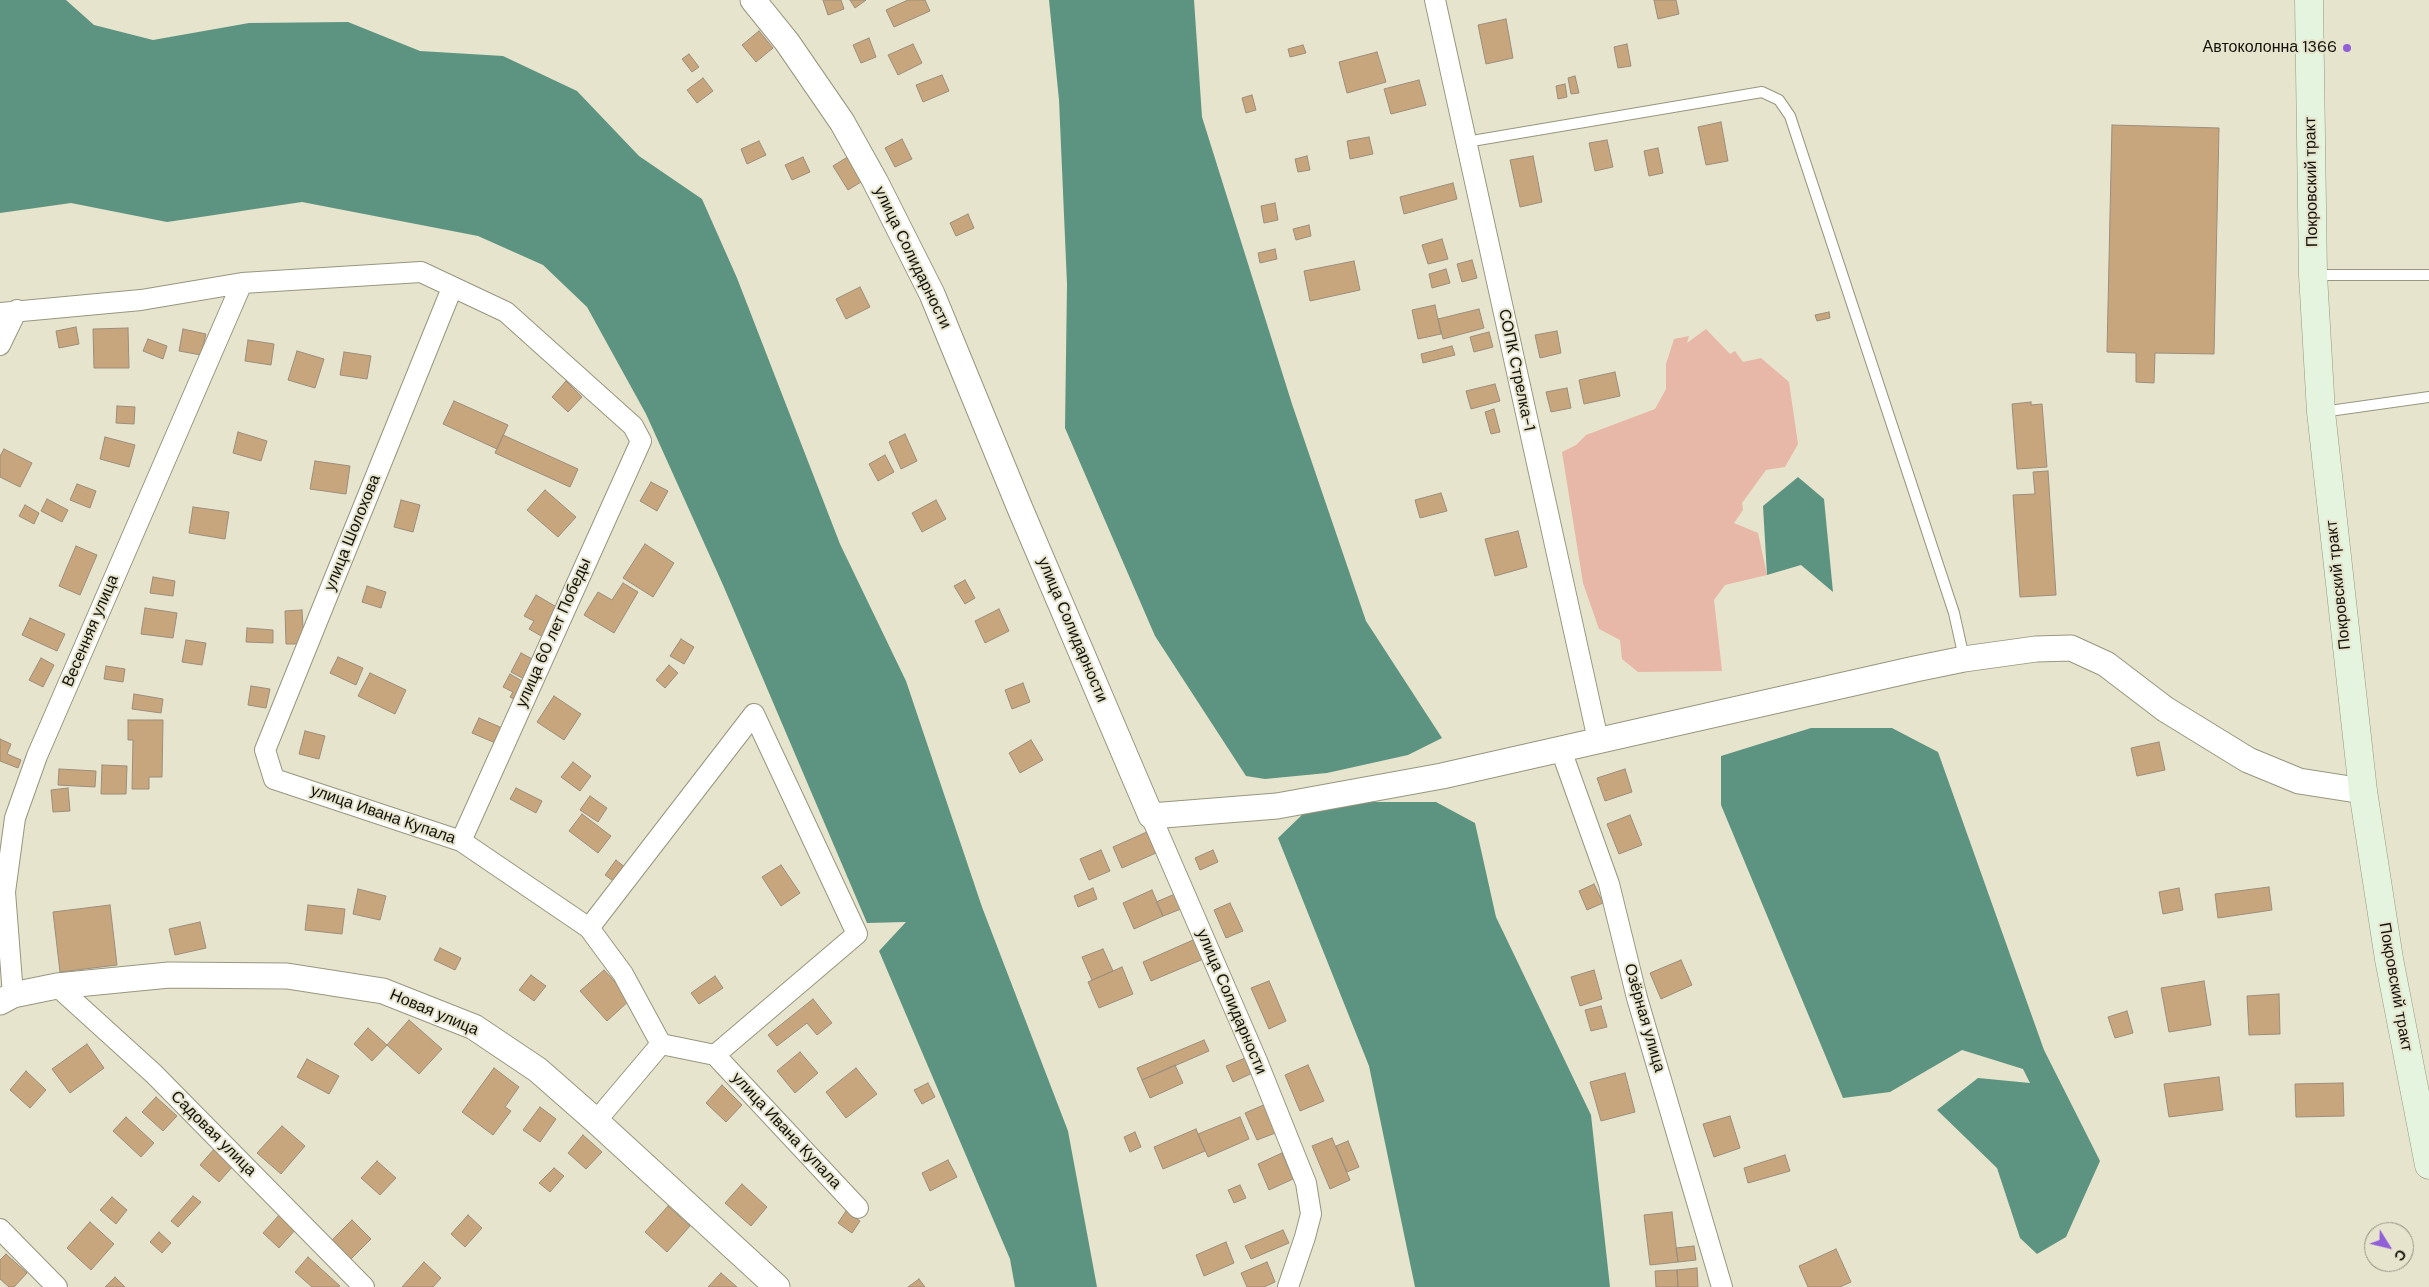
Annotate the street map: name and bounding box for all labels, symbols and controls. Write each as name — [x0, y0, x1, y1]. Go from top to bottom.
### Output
place label: Автоколонна 1366 — [2203, 38, 2337, 58]
marker: Автоколонна 1366 — [2341, 42, 2353, 54]
street label: Покровский тракт — [2301, 117, 2323, 247]
street label: улица Солидарности — [869, 184, 955, 332]
street label: СОПК Стрелка-1 — [1494, 307, 1538, 433]
street label: улица Шолохова — [321, 472, 385, 594]
street label: Покровский тракт — [2323, 519, 2355, 651]
street label: улица 60 лет Победы — [512, 555, 596, 711]
street label: улица Солидарности — [1033, 555, 1111, 705]
street label: Весенняя улица — [59, 572, 123, 690]
street label: улица Ивана Купала — [308, 781, 458, 849]
street label: Покровский тракт — [2374, 921, 2416, 1053]
street label: улица Солидарности — [1192, 927, 1270, 1077]
street label: Озёрная улица — [1619, 961, 1669, 1075]
street label: Новая улица — [387, 986, 481, 1040]
street label: улица Ивана Купала — [727, 1069, 845, 1193]
street label: Садовая улица — [166, 1087, 260, 1181]
north arrow — [2364, 1222, 2414, 1272]
text: С — [2390, 1246, 2411, 1265]

